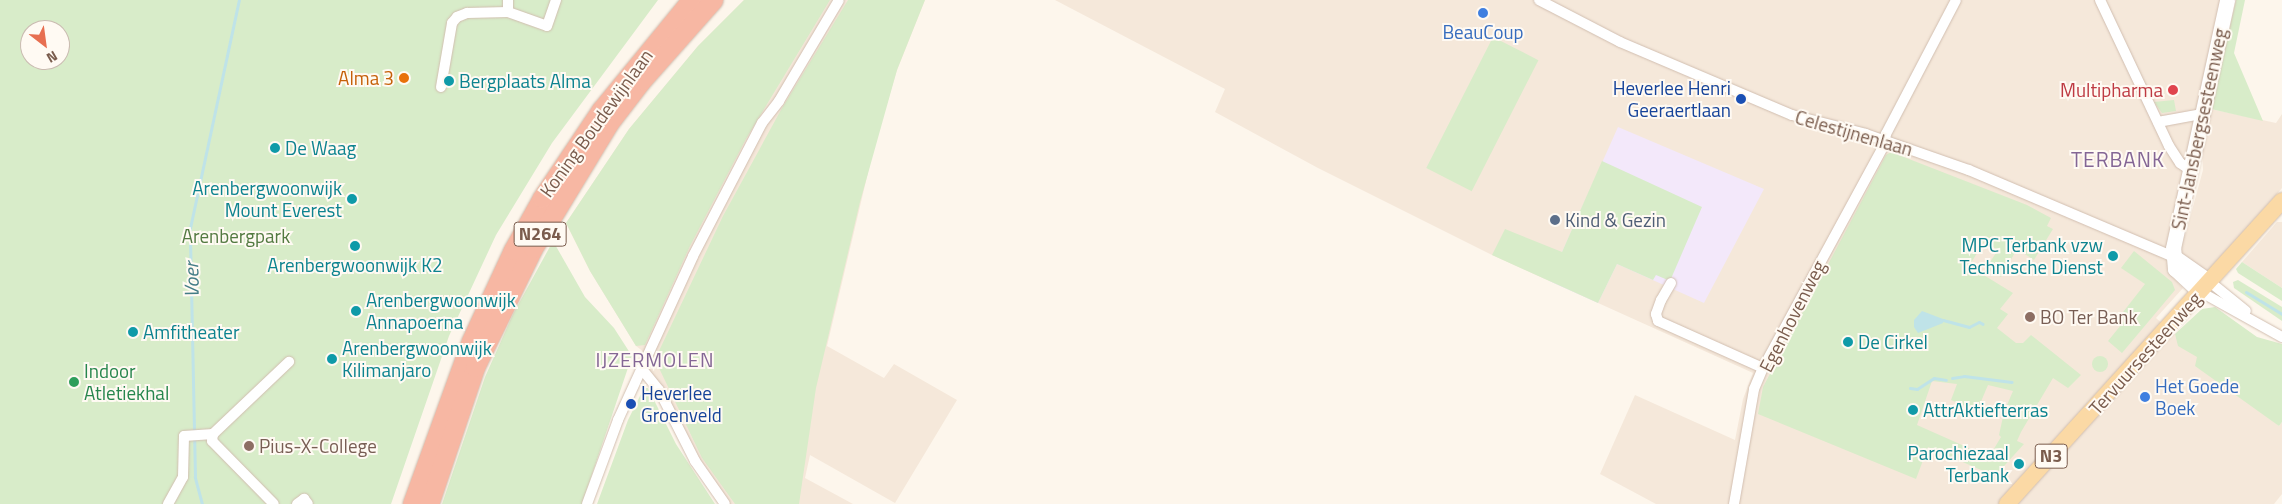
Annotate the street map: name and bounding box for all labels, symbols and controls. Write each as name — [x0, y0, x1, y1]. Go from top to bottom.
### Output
marker: BeauCoup — [1477, 7, 1489, 19]
north arrow — [20, 20, 70, 70]
place label: BeauCoup — [1442, 21, 1524, 43]
street label: Sint-Jansbergsesteenweg — [2166, 26, 2232, 232]
street label: Koning Boudewijnlaan — [535, 45, 657, 201]
text: N — [43, 46, 62, 69]
place label: Alma 3 — [338, 67, 394, 89]
place label: Bergplaats Alma — [459, 70, 591, 92]
marker: Alma 3 — [398, 72, 410, 84]
marker: Bergplaats Alma — [443, 75, 455, 87]
place label: Heverlee Henri Geeraertlaan — [1613, 77, 1731, 121]
place label: Multipharma — [2060, 79, 2163, 101]
marker: Multipharma — [2167, 84, 2179, 96]
marker: Heverlee Henri Geeraertlaan — [1735, 93, 1747, 105]
street label: Celestijnenlaan — [1793, 105, 1915, 161]
place label: De Waag — [285, 137, 356, 159]
marker: De Waag — [269, 142, 281, 154]
district label: TERBANK — [2070, 146, 2166, 172]
place label: Arenbergwoonwijk Mount Everest — [192, 177, 342, 221]
marker: Arenbergwoonwijk Mount Everest — [346, 193, 358, 205]
place label: Kind & Gezin — [1565, 209, 1666, 231]
marker: Kind & Gezin — [1549, 214, 1561, 226]
road number: N264 — [512, 218, 568, 250]
park label: Arenbergpark — [182, 225, 290, 247]
place label: MPC Terbank vzw Technische Dienst — [1959, 234, 2103, 278]
marker: Arenbergwoonwijk K2 — [349, 240, 361, 252]
marker: MPC Terbank vzw Technische Dienst — [2107, 250, 2119, 262]
place label: Arenbergwoonwijk K2 — [267, 254, 443, 276]
street label: Egenhovenweg — [1754, 256, 1830, 376]
water label: Voer — [179, 262, 203, 298]
street label: Tervuursesteenweg — [2084, 287, 2206, 419]
place label: Arenbergwoonwijk Annapoerna — [366, 289, 516, 333]
marker: Arenbergwoonwijk Annapoerna — [350, 305, 362, 317]
place label: BO Ter Bank — [2040, 306, 2138, 328]
marker: BO Ter Bank — [2024, 311, 2036, 323]
place label: Amfitheater — [143, 321, 239, 343]
marker: Amfitheater — [127, 326, 139, 338]
place label: De Cirkel — [1858, 331, 1928, 353]
marker: De Cirkel — [1842, 336, 1854, 348]
place label: Arenbergwoonwijk Kilimanjaro — [342, 337, 492, 381]
district label: IJZERMOLEN — [594, 347, 716, 371]
marker: Arenbergwoonwijk Kilimanjaro — [326, 353, 338, 365]
place label: Indoor Atletiekhal — [84, 360, 169, 404]
place label: Het Goede Boek — [2155, 375, 2239, 419]
marker: Indoor Atletiekhal — [68, 376, 80, 388]
place label: Heverlee Groenveld — [641, 382, 722, 426]
marker: Het Goede Boek — [2139, 391, 2151, 403]
marker: Heverlee Groenveld — [625, 398, 637, 410]
place label: AttrAktiefterras — [1923, 399, 2048, 421]
marker: AttrAktiefterras — [1907, 404, 1919, 416]
place label: Pius-X-College — [259, 435, 377, 457]
marker: Pius-X-College — [243, 440, 255, 452]
road number: N3 — [2034, 441, 2068, 472]
place label: Parochiezaal Terbank — [1908, 442, 2009, 486]
marker: Parochiezaal Terbank — [2013, 458, 2025, 470]

